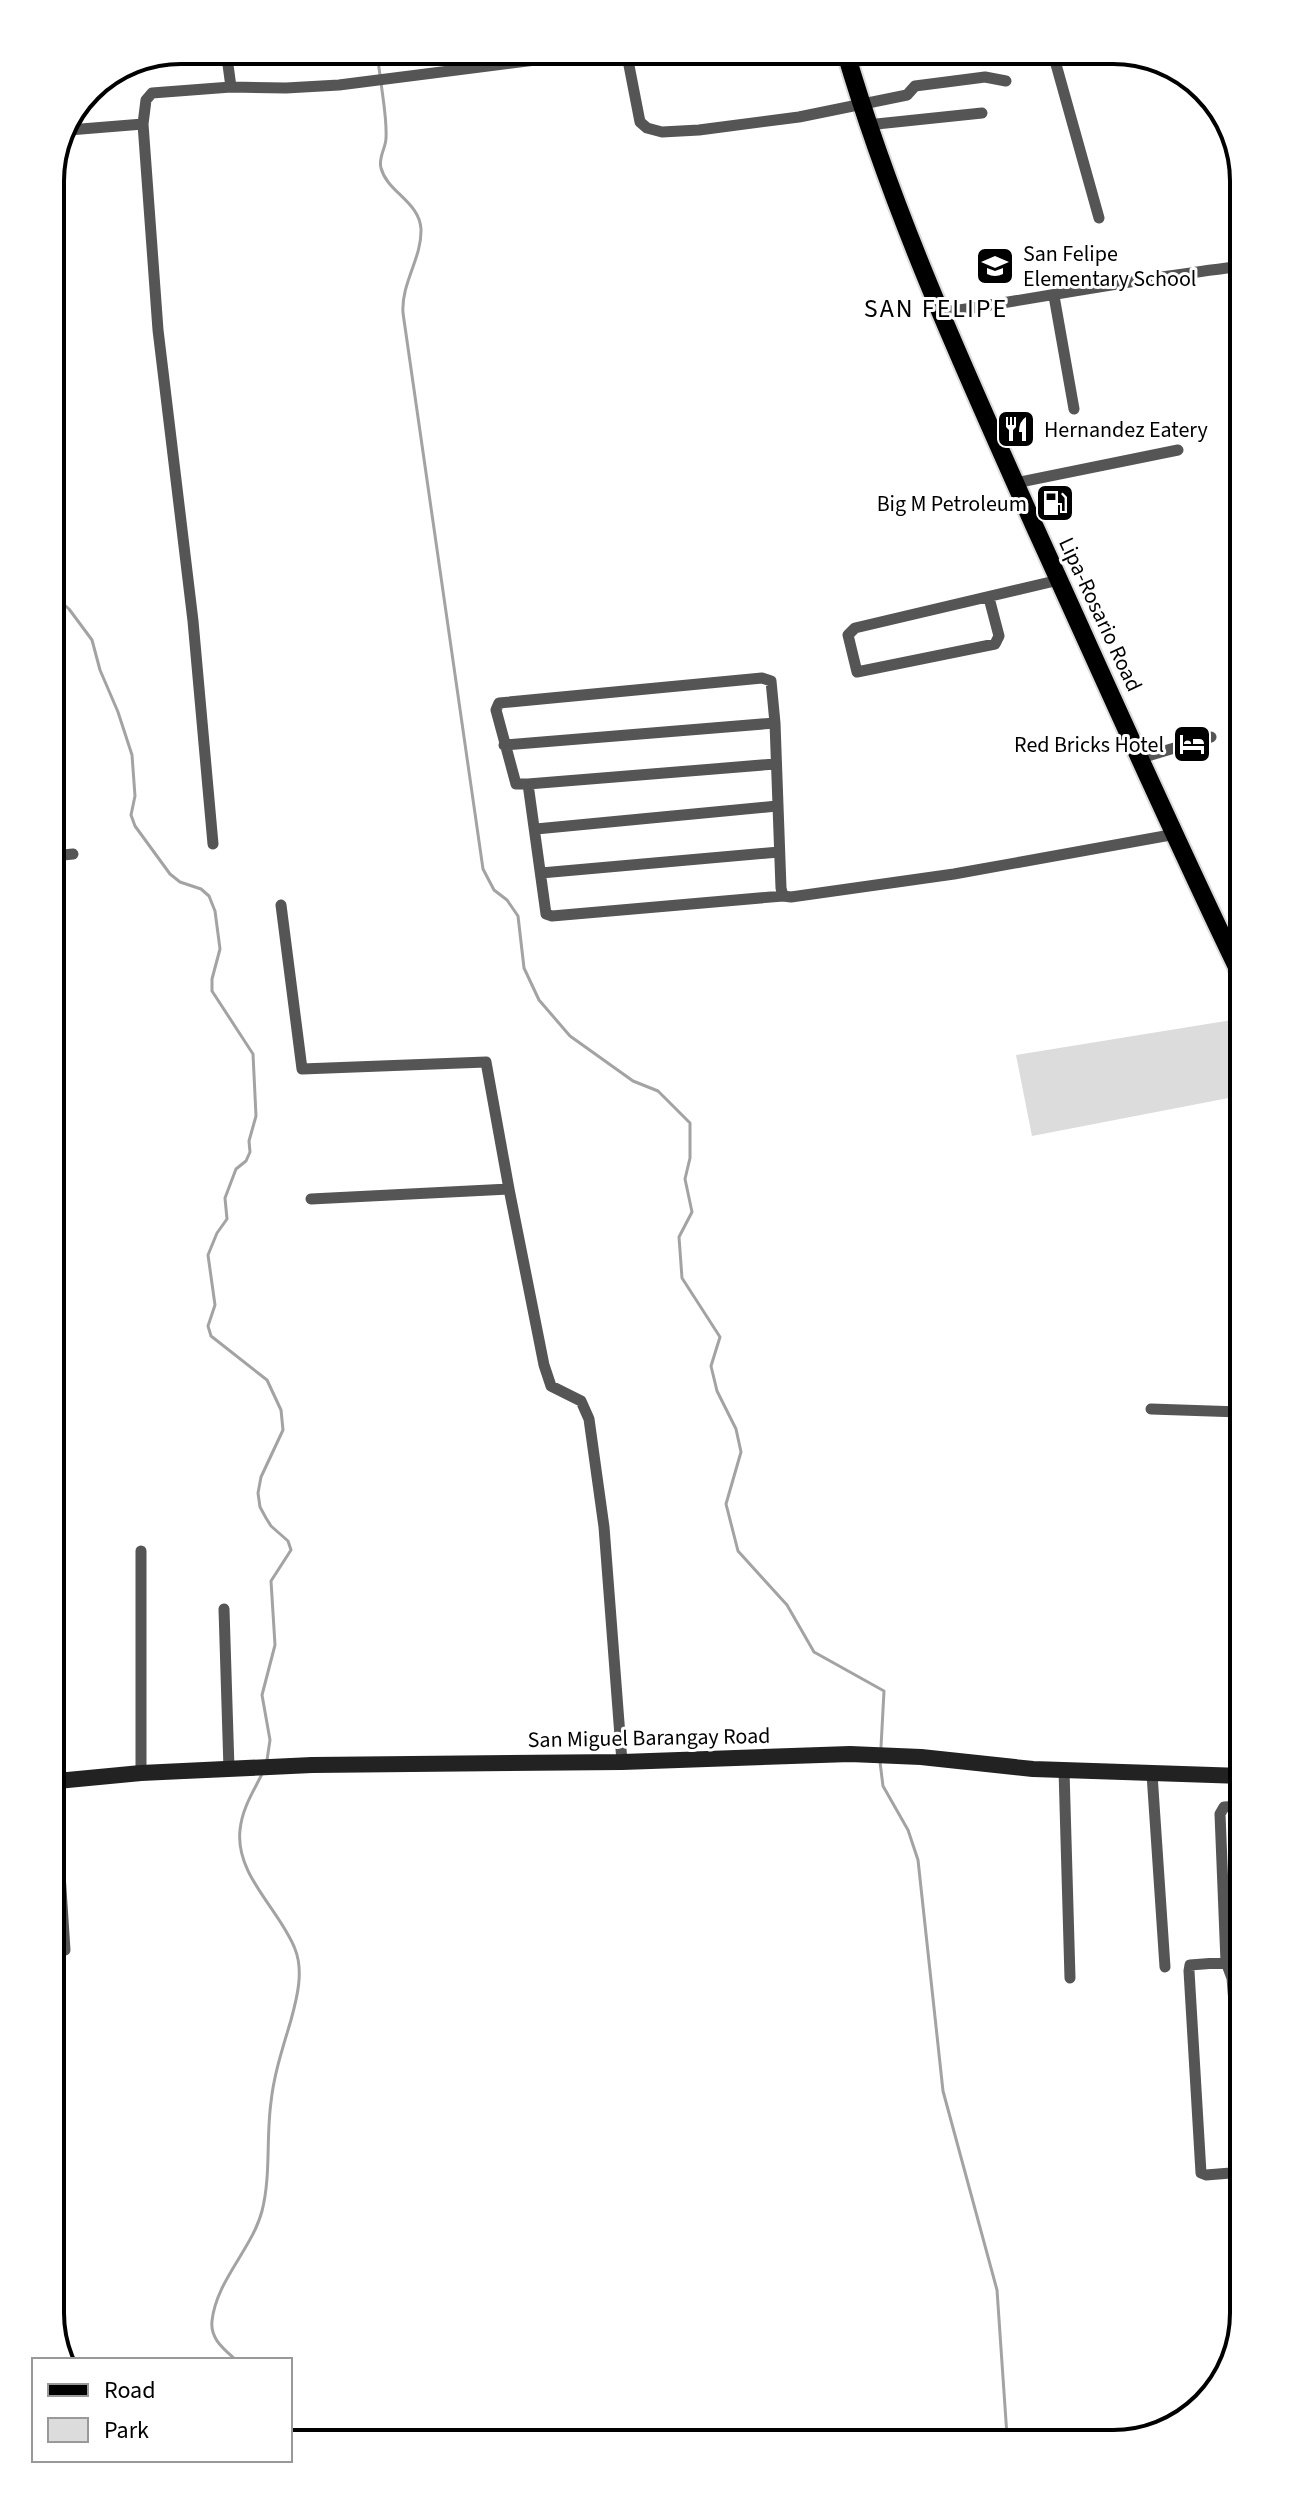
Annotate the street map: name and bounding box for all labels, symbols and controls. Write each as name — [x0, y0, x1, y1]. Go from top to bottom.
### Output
place label: San Felipe Elementary School — [1023, 238, 1196, 295]
school or university icon: San Felipe Elementary School — [974, 245, 1016, 287]
district label: SAN FELIPE — [864, 290, 1008, 327]
restaurant icon: Hernandez Eatery — [995, 408, 1037, 450]
place label: Hernandez Eatery — [1044, 414, 1209, 446]
fuel station icon: Big M Petroleum — [1034, 482, 1076, 524]
place label: Big M Petroleum — [877, 488, 1027, 520]
street label: Lipa-Rosario Road — [1050, 532, 1150, 697]
hotel icon: Red Bricks Hotel — [1171, 723, 1213, 765]
place label: Red Bricks Hotel — [1014, 729, 1164, 761]
street label: San Miguel Barangay Road — [527, 1720, 771, 1756]
legend — [32, 2358, 292, 2462]
text: Road — [104, 2373, 156, 2408]
text: Park — [104, 2413, 149, 2448]

